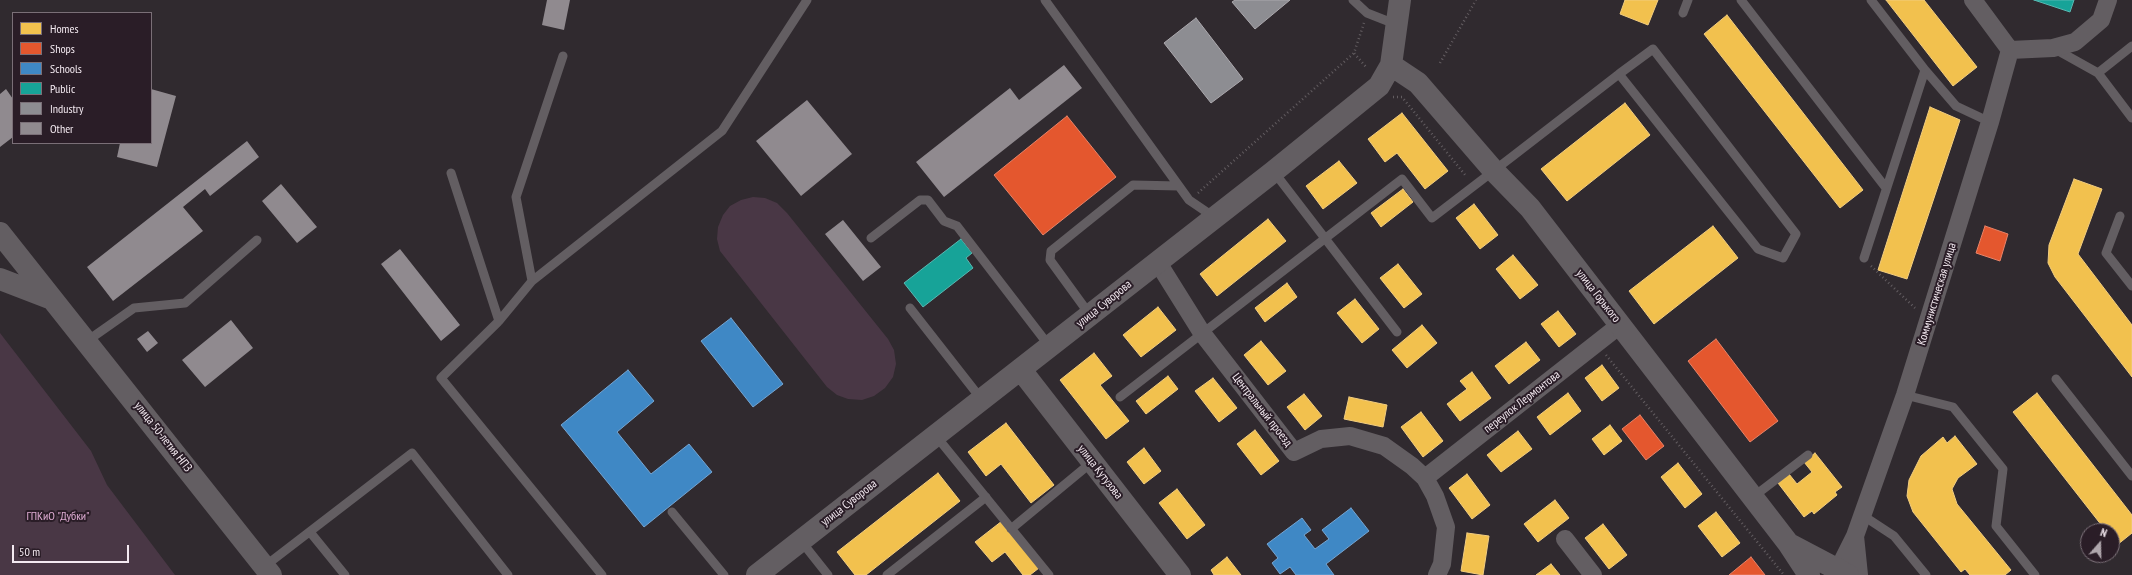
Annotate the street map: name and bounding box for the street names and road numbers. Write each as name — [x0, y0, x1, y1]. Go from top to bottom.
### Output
street label: Коммунистическая улица — [1915, 241, 1959, 347]
street label: улица Горького — [1573, 267, 1623, 325]
street label: улица Суворова — [1073, 277, 1135, 331]
street label: переулок Лермонтова — [1481, 368, 1563, 436]
street label: Центральный проезд — [1229, 370, 1295, 450]
street label: улица 50-летия НПЗ — [131, 399, 195, 475]
street label: улица Кутузова — [1074, 442, 1126, 502]
street label: улица Суворова — [818, 477, 880, 529]

